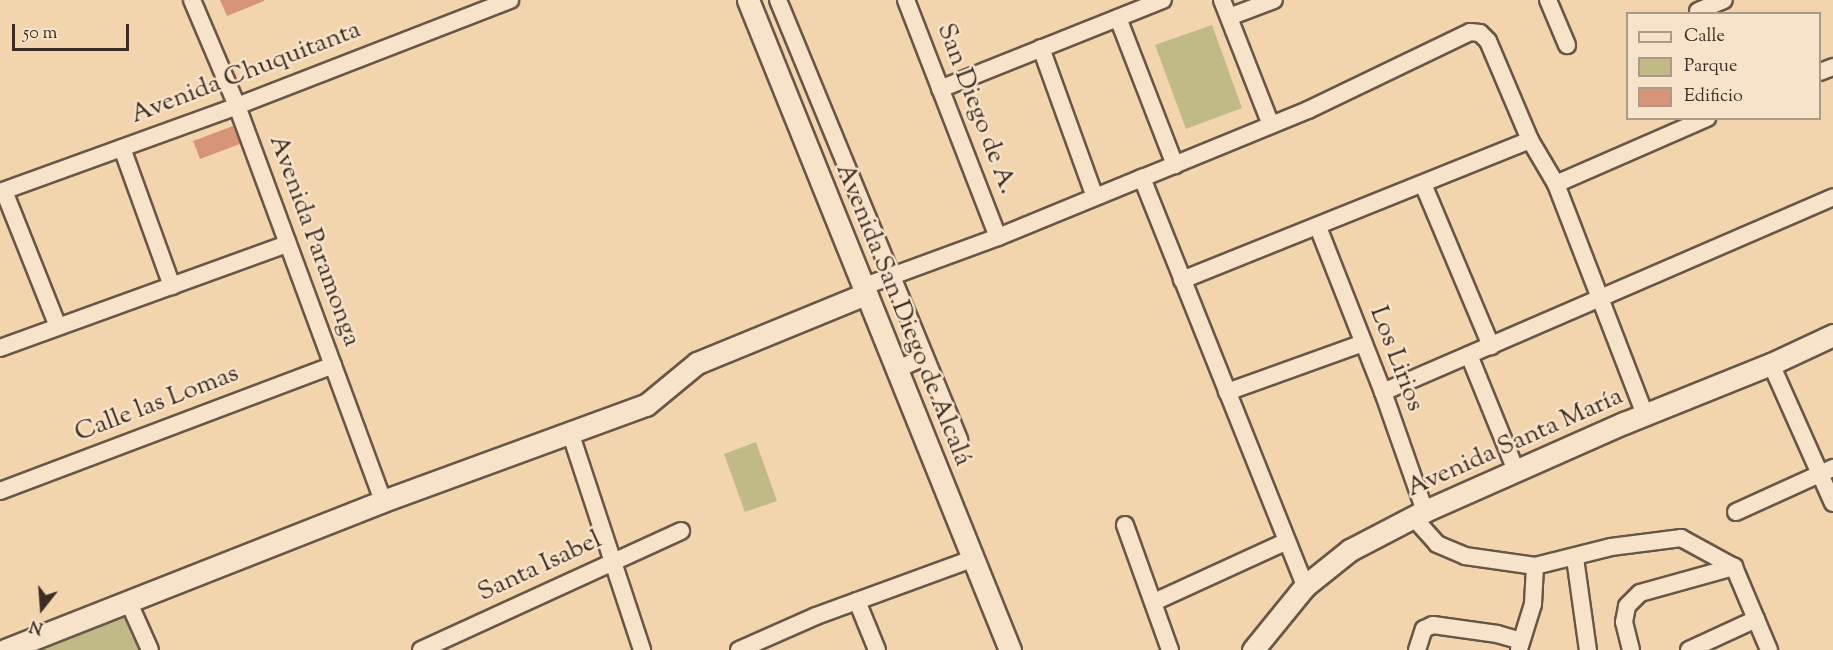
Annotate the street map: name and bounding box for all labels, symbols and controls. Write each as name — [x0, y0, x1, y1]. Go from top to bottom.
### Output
scale bar — [15, 12, 132, 50]
legend — [1626, 12, 1821, 120]
street label: Avenida Chuquitanta — [127, 15, 365, 131]
street label: San Diego de A. — [929, 19, 1023, 199]
text: 50 m — [23, 21, 57, 47]
text: Calle — [1684, 24, 1725, 50]
text: Parque — [1684, 54, 1737, 80]
text: Edificio — [1684, 84, 1743, 110]
street label: Avenida Paramonga — [261, 131, 367, 351]
street label: Avenida San Diego de Alcalá — [828, 159, 978, 471]
street label: Los Lirios — [1362, 302, 1430, 416]
street label: Calle las Lomas — [71, 358, 243, 450]
street label: Avenida Santa María — [1402, 381, 1628, 505]
street label: Santa Isabel — [473, 525, 607, 609]
north arrow — [12, 578, 72, 638]
text: N — [27, 613, 46, 639]

